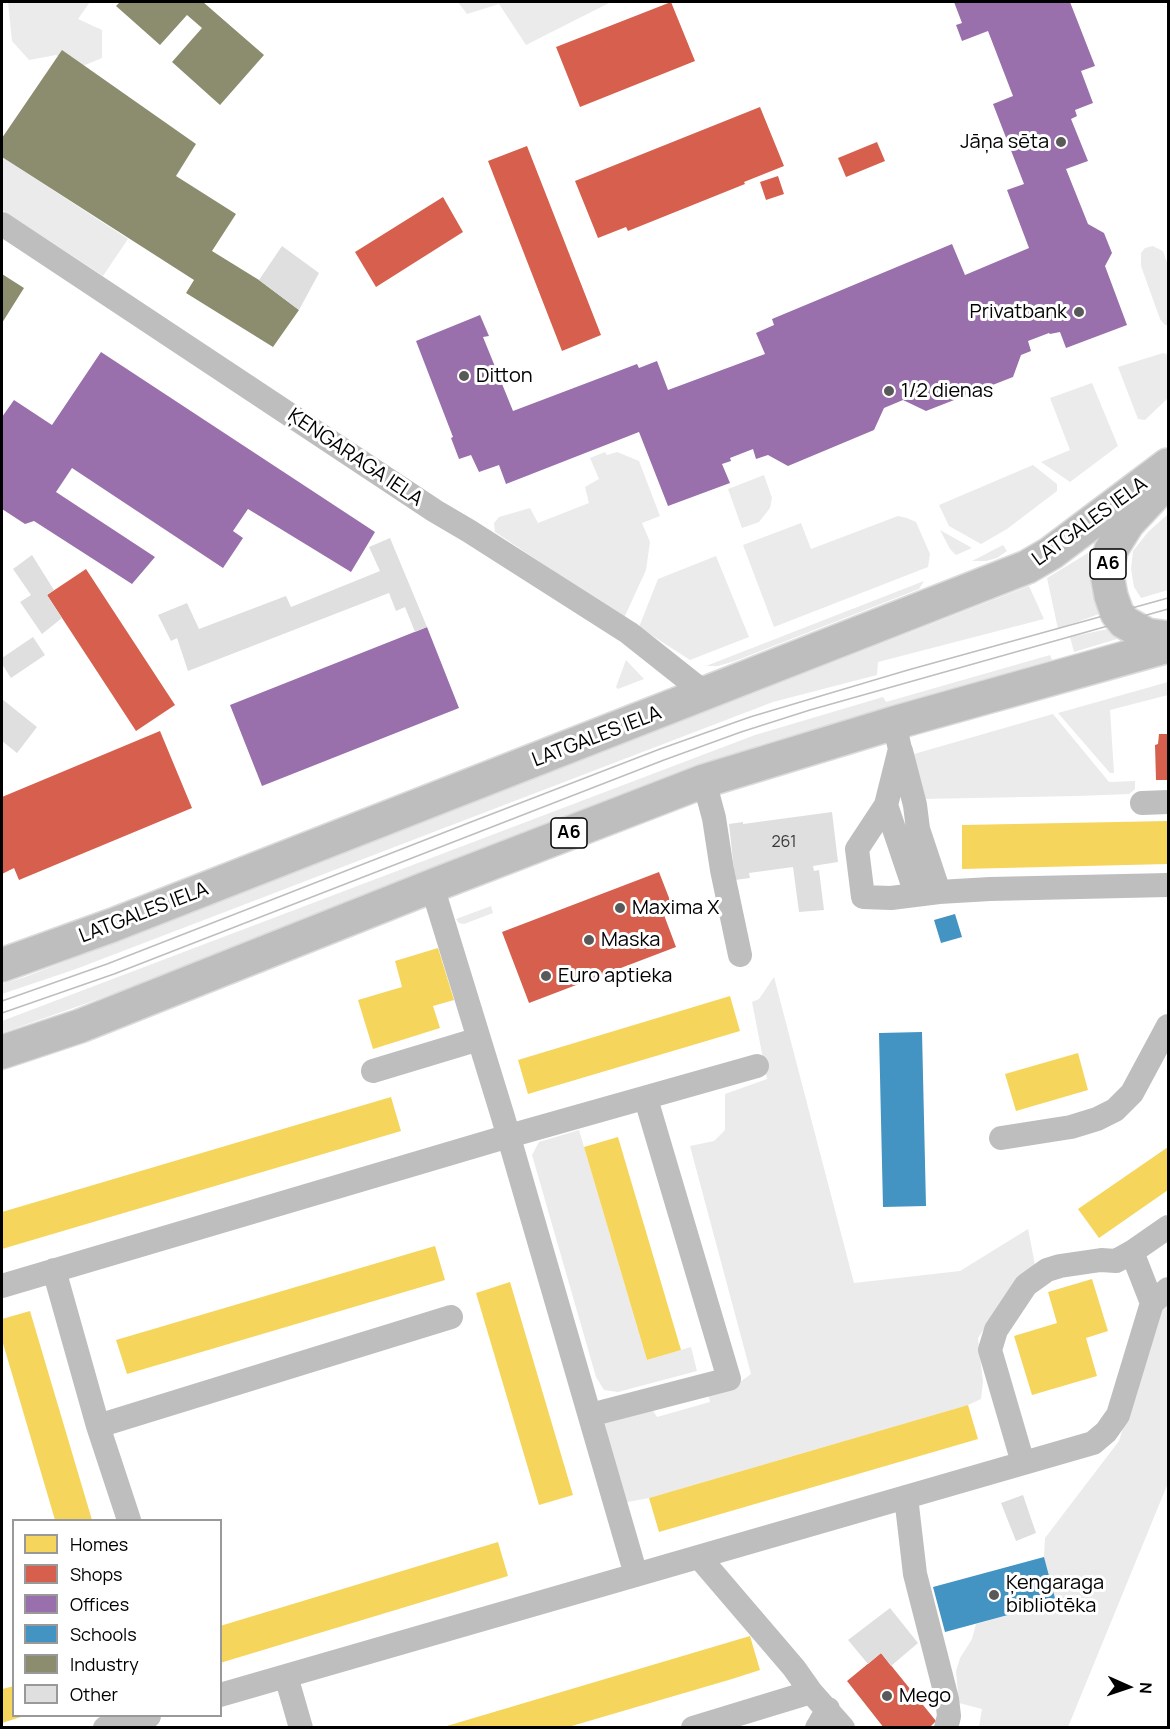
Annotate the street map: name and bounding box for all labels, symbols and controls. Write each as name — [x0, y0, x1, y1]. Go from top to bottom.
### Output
place label: Jāņa sēta — [960, 130, 1049, 154]
marker: Jāņa sēta — [1054, 135, 1068, 149]
place label: Privatbank — [970, 300, 1067, 324]
marker: Privatbank — [1072, 305, 1086, 319]
place label: Ditton — [476, 364, 533, 388]
marker: Ditton — [457, 369, 471, 383]
place label: 1/2 dienas — [901, 379, 993, 403]
marker: 1/2 dienas — [882, 384, 896, 398]
street label: ĶENGARAGA IELA — [283, 404, 427, 512]
street label: LATGALES IELA — [1028, 472, 1152, 572]
road number: A6 — [1090, 549, 1126, 579]
street label: LATGALES IELA — [529, 701, 665, 773]
road number: A6 — [551, 818, 587, 848]
house number: 261 — [771, 833, 797, 853]
street label: LATGALES IELA — [76, 877, 212, 949]
place label: Maxima X — [632, 896, 719, 920]
marker: Maxima X — [613, 901, 627, 915]
place label: Maska — [601, 928, 660, 952]
marker: Maska — [582, 933, 596, 947]
place label: Euro aptieka — [558, 964, 672, 988]
marker: Euro aptieka — [539, 969, 553, 983]
legend — [12, 1519, 222, 1717]
text: Homes — [70, 1532, 128, 1556]
text: Shops — [70, 1562, 122, 1586]
place label: Ķengaraga bibliotēka — [1006, 1571, 1104, 1618]
marker: Ķengaraga bibliotēka — [987, 1588, 1001, 1602]
text: Offices — [70, 1592, 129, 1616]
text: Schools — [70, 1622, 137, 1646]
text: Industry — [70, 1652, 139, 1676]
north arrow — [1098, 1657, 1158, 1717]
text: Other — [70, 1682, 118, 1706]
text: N — [1135, 1682, 1157, 1694]
place label: Mego — [899, 1684, 951, 1708]
marker: Mego — [880, 1689, 894, 1703]

